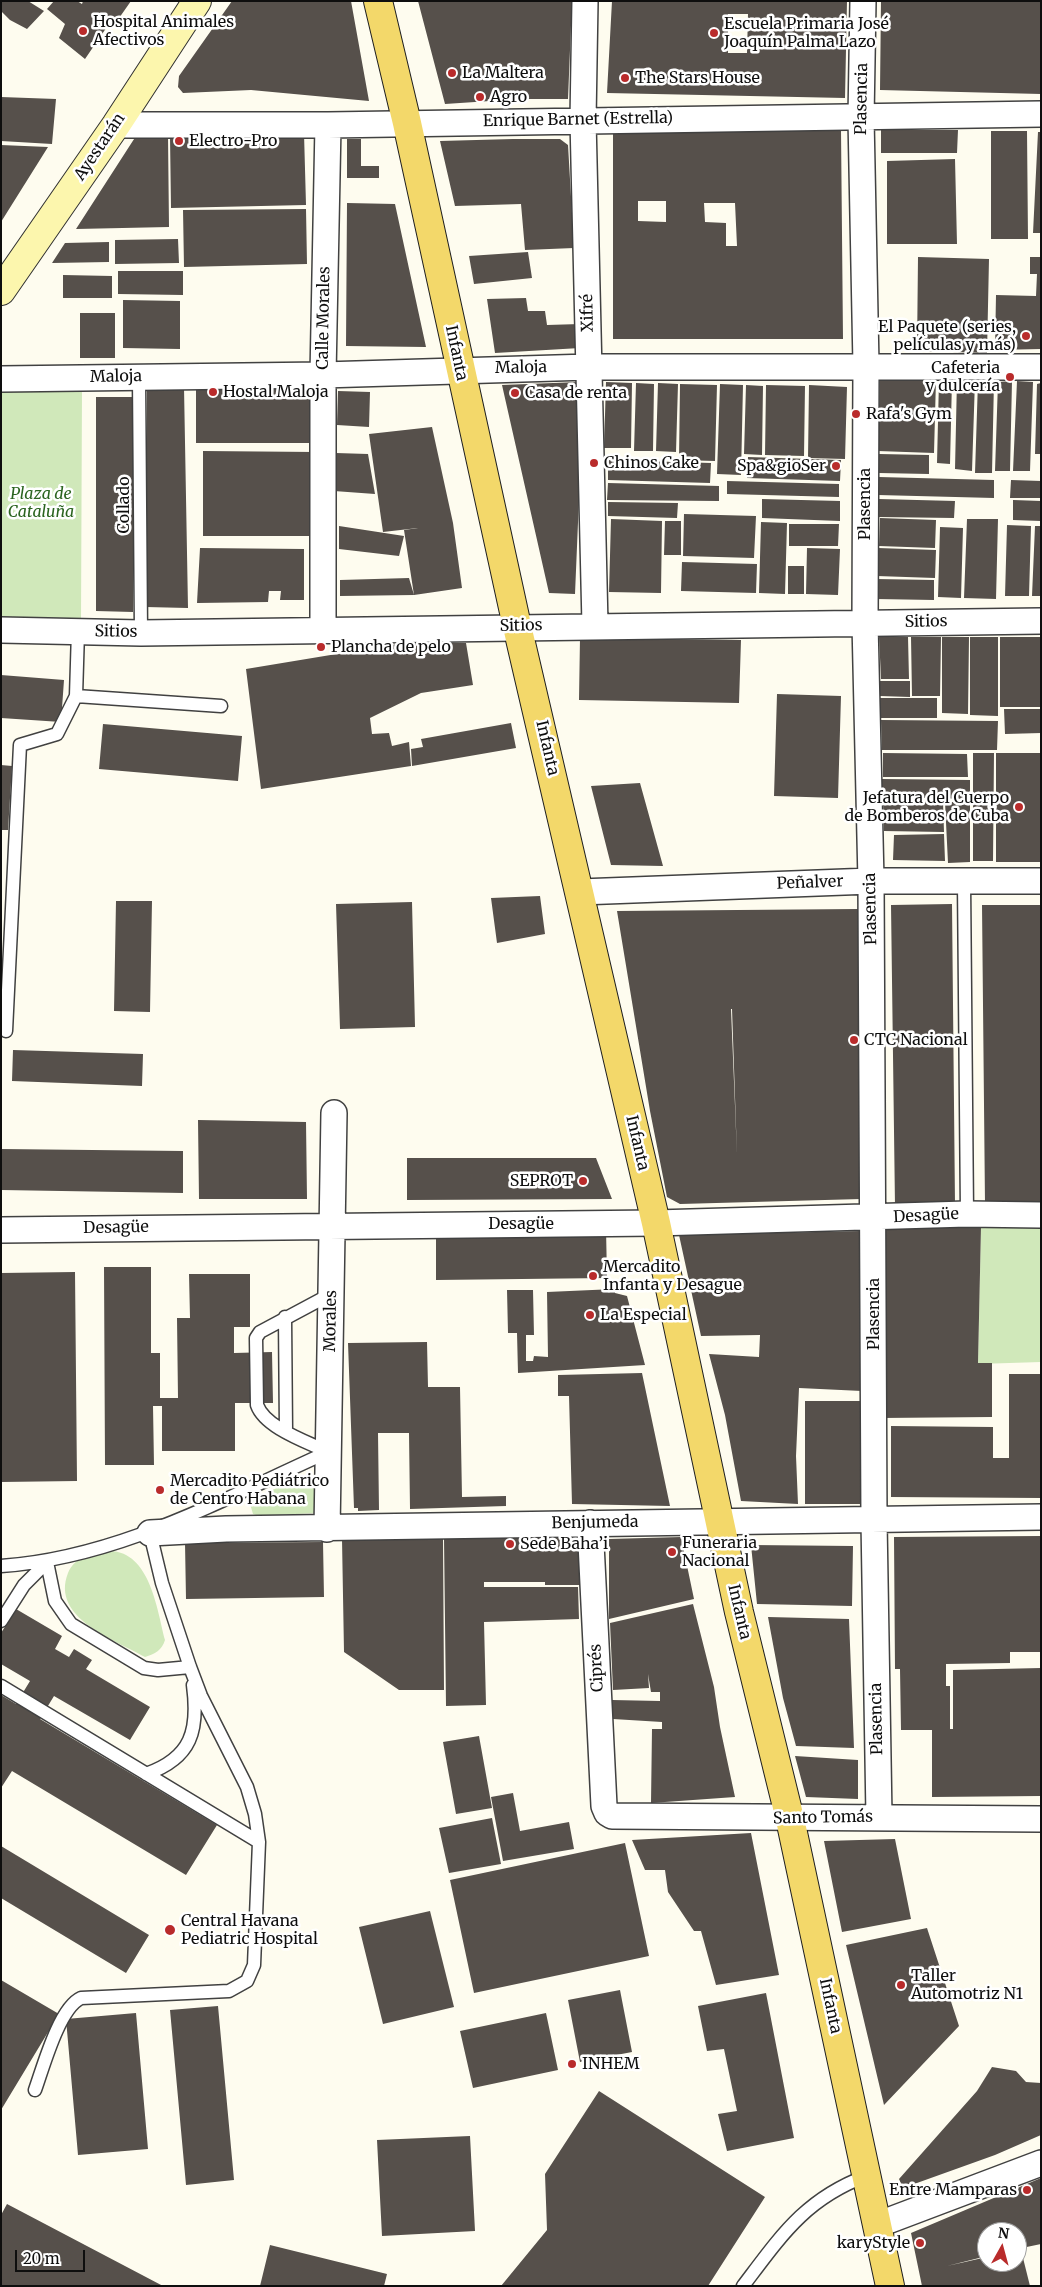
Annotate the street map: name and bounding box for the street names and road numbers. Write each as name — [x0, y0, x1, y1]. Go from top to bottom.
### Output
street label: Plasencia — [852, 63, 872, 135]
street label: Enrique Barnet (Estrella) — [483, 109, 673, 131]
street label: Ayestarán — [71, 110, 129, 184]
street label: Calle Morales — [314, 266, 334, 370]
street label: Xifré — [578, 294, 598, 332]
street label: Infanta — [441, 324, 471, 382]
street label: Maloja — [495, 358, 547, 378]
street label: Maloja — [90, 367, 142, 387]
street label: Plasencia — [855, 468, 875, 540]
street label: Collado — [114, 476, 134, 534]
street label: Sitios — [904, 612, 948, 632]
street label: Sitios — [499, 616, 543, 636]
street label: Sitios — [94, 622, 138, 642]
street label: Infanta — [531, 718, 563, 778]
street label: Peñalver — [776, 872, 844, 894]
street label: Plasencia — [861, 873, 881, 945]
street label: Infanta — [621, 1113, 653, 1173]
street label: Desagüe — [893, 1205, 959, 1227]
street label: Desagüe — [488, 1214, 554, 1234]
street label: Desagüe — [83, 1218, 149, 1238]
street label: Plasencia — [864, 1278, 884, 1350]
street label: Morales — [321, 1290, 341, 1352]
street label: Benjumeda — [551, 1513, 639, 1533]
street label: Infanta — [723, 1582, 755, 1642]
street label: Ciprés — [586, 1643, 608, 1693]
street label: Plasencia — [867, 1683, 887, 1755]
street label: Santo Tomás — [773, 1808, 873, 1828]
street label: Infanta — [815, 1977, 845, 2035]

